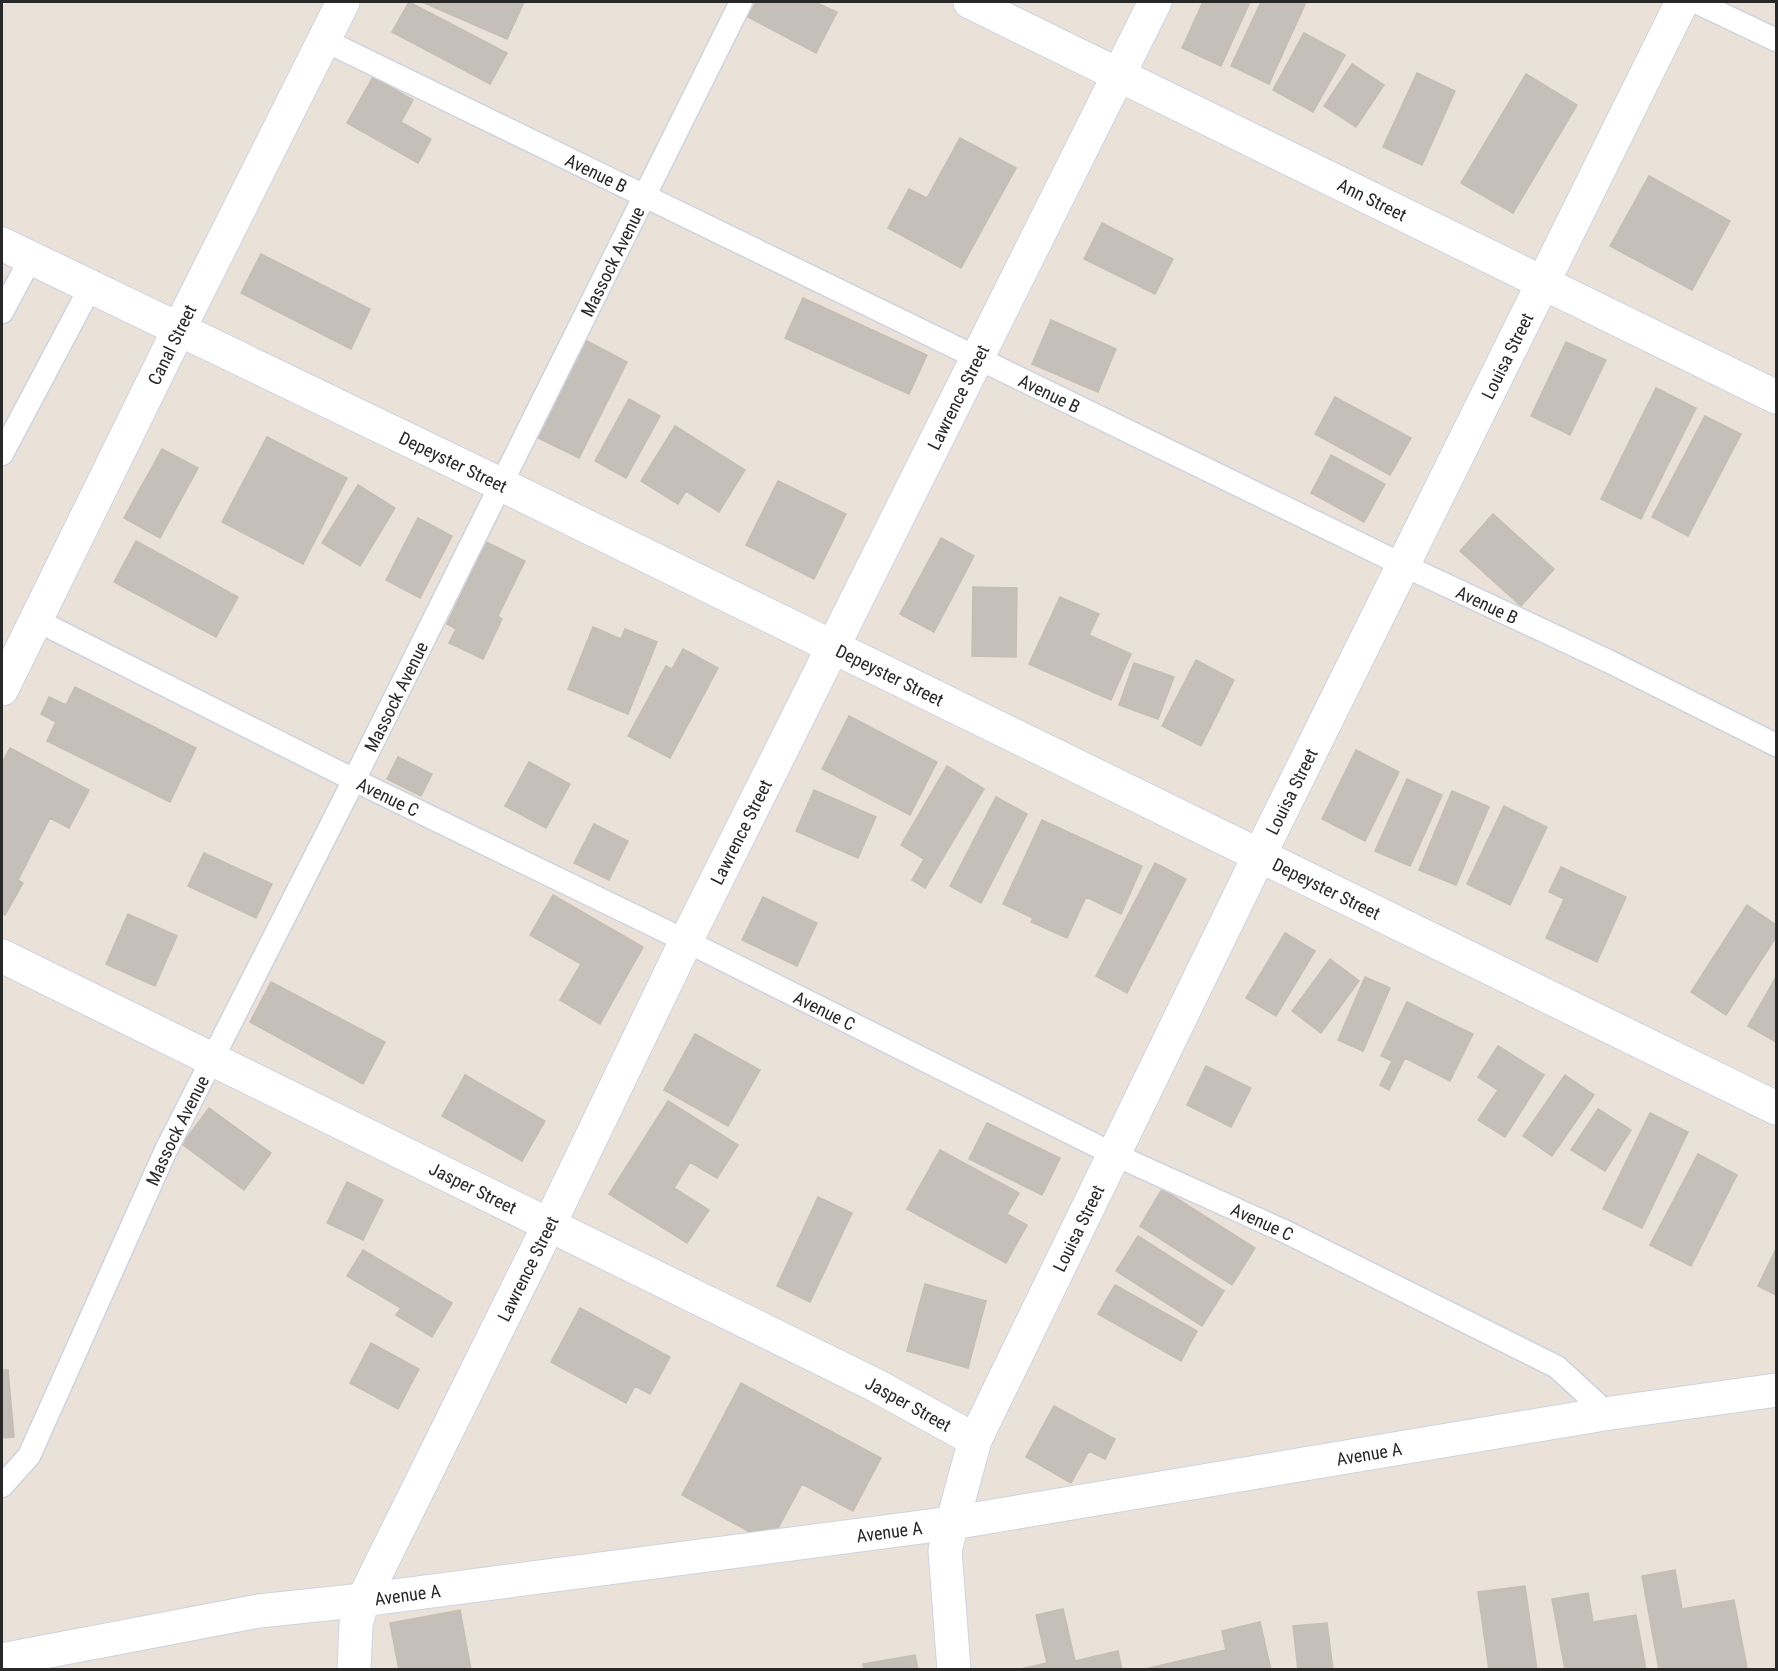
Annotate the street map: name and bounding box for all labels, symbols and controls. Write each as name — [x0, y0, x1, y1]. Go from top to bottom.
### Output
street label: Avenue B — [562, 149, 631, 196]
street label: Ann Street — [1334, 173, 1410, 225]
street label: Massock Avenue — [576, 203, 648, 320]
street label: Canal Street — [143, 301, 200, 388]
street label: Louisa Street — [1477, 309, 1537, 402]
street label: Lawrence Street — [923, 341, 993, 453]
street label: Avenue B — [1015, 369, 1084, 417]
street label: Depeyster Street — [396, 427, 511, 496]
street label: Avenue B — [1453, 581, 1522, 628]
street label: Massock Avenue — [359, 638, 432, 755]
street label: Depeyster Street — [833, 640, 947, 710]
street label: Louisa Street — [1261, 745, 1321, 838]
street label: Avenue C — [354, 773, 423, 820]
street label: Lawrence Street — [706, 776, 776, 888]
street label: Depeyster Street — [1269, 853, 1384, 923]
street label: Avenue C — [790, 986, 859, 1034]
street label: Massock Avenue — [141, 1072, 213, 1189]
street label: Jasper Street — [426, 1157, 520, 1218]
street label: Louisa Street — [1048, 1181, 1108, 1275]
street label: Avenue C — [1228, 1198, 1297, 1245]
street label: Lawrence Street — [493, 1213, 562, 1325]
street label: Jasper Street — [862, 1372, 955, 1435]
street label: Avenue A — [1335, 1437, 1404, 1469]
street label: Avenue A — [855, 1516, 924, 1546]
street label: Avenue A — [373, 1579, 442, 1609]

